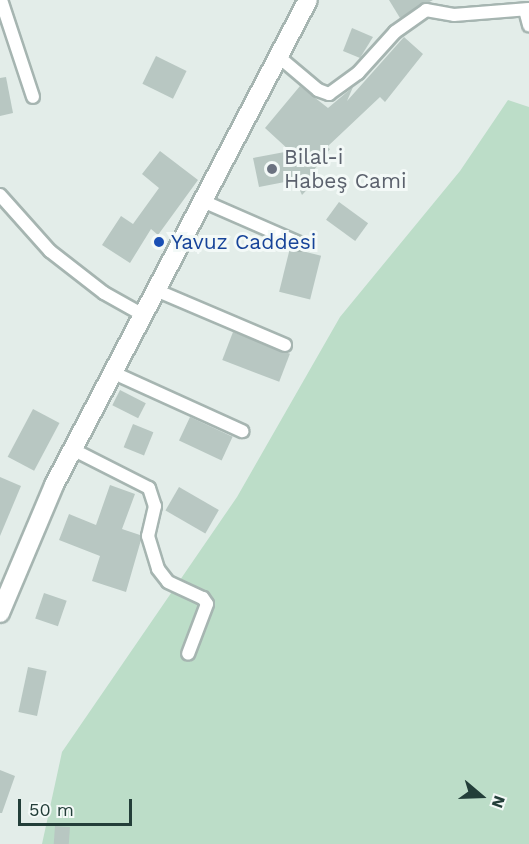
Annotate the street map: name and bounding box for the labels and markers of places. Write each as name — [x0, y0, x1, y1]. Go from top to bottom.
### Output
place label: Bilal-i Habeş Cami — [284, 144, 407, 194]
marker: Bilal-i Habeş Cami — [265, 162, 279, 176]
place label: Yavuz Caddesi — [171, 229, 316, 255]
marker: Yavuz Caddesi — [152, 235, 166, 249]

